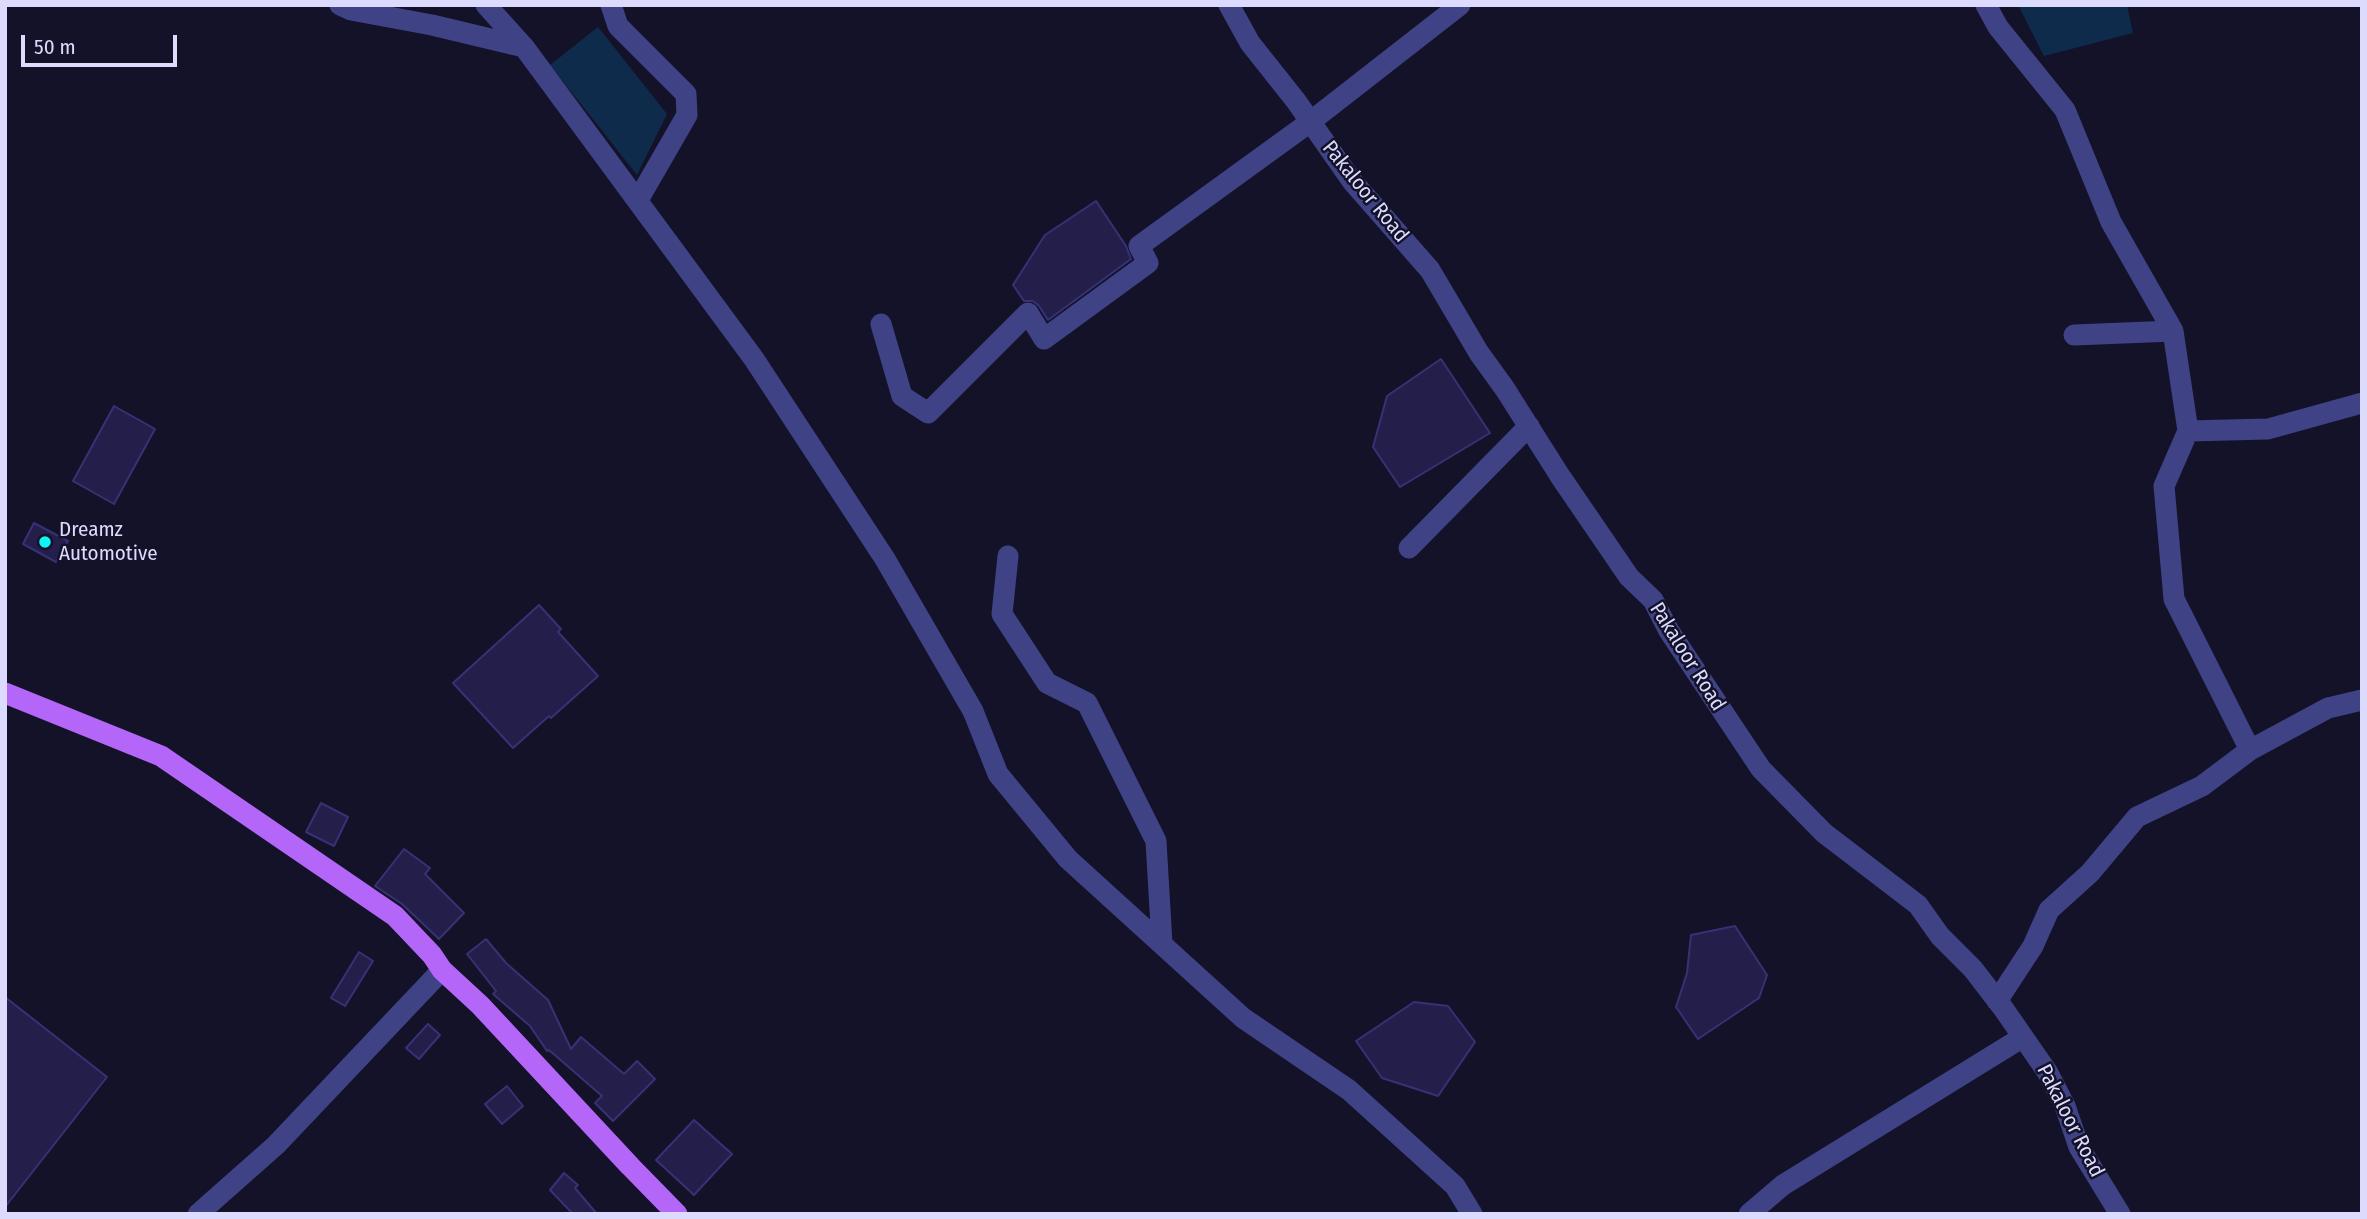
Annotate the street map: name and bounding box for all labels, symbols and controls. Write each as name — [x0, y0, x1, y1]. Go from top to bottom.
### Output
scale bar — [24, 21, 180, 65]
text: 50 m — [34, 34, 76, 60]
street label: Pakaloor Road — [1316, 136, 1414, 248]
place label: Dreamz Automotive — [59, 517, 158, 567]
marker: Dreamz Automotive — [37, 534, 53, 550]
street label: Pakaloor Road — [1644, 598, 1730, 716]
street label: Pakaloor Road — [2031, 1060, 2109, 1182]

